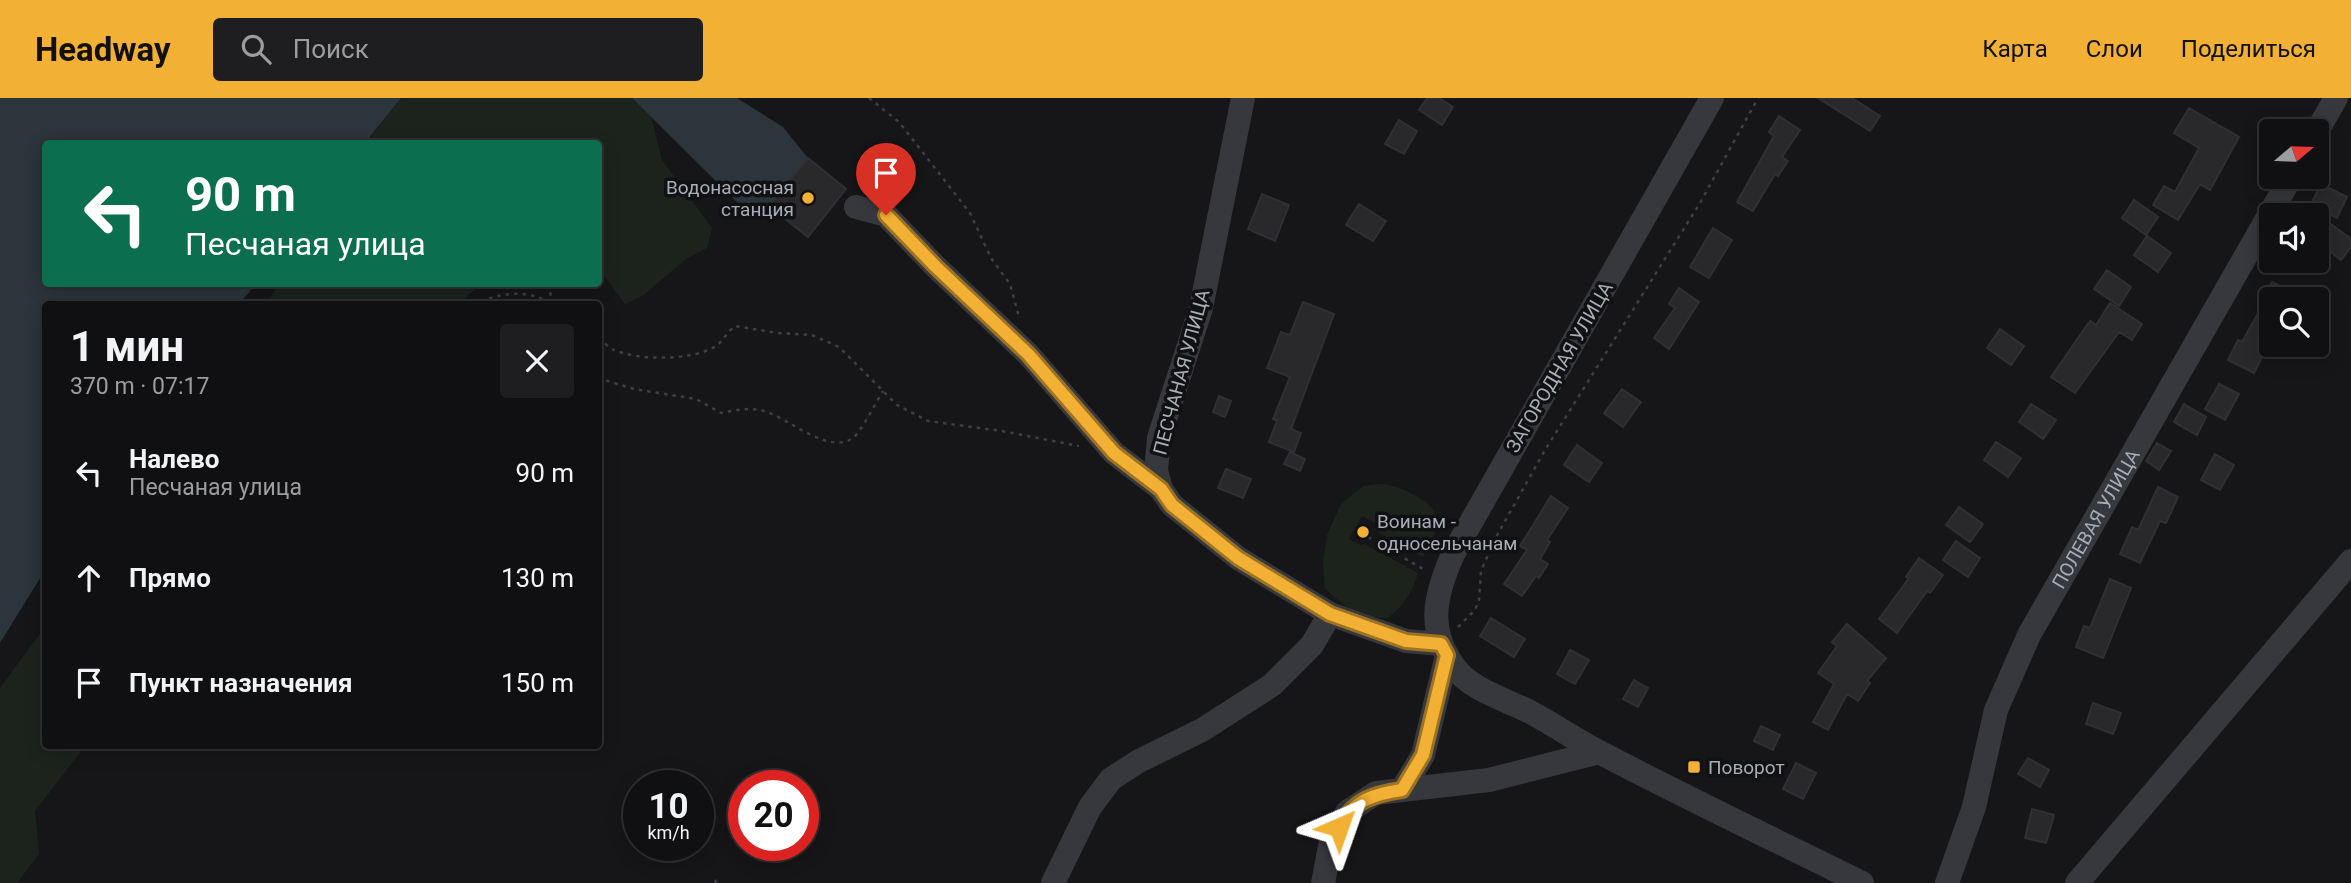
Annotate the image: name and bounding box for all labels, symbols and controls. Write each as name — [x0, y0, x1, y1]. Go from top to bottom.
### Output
search box — [213, 18, 703, 81]
text: Headway — [35, 30, 171, 69]
icon: search — [237, 30, 275, 68]
text: Поиск — [293, 34, 369, 64]
text: Карта — [1982, 35, 2048, 63]
text: Слои — [2086, 35, 2143, 63]
text: Поделиться — [2181, 35, 2316, 63]
north arrow — [2259, 119, 2329, 189]
map controls — [2259, 119, 2329, 357]
pin — [856, 143, 916, 215]
icon: arrive — [867, 154, 905, 192]
text: 90 m — [185, 166, 296, 223]
icon: left — [70, 168, 161, 259]
place label: Водонасосная станция — [666, 176, 794, 221]
marker: Водонасосная станция — [800, 190, 816, 206]
button: sound — [2259, 203, 2329, 273]
text: Песчаная улица — [185, 225, 426, 263]
street label: ЗАГОРОДНАЯ УЛИЦА — [1501, 277, 1618, 457]
street label: ПЕСЧАНАЯ УЛИЦА — [1148, 286, 1215, 457]
button: search — [2259, 287, 2329, 357]
text: 1 мин — [70, 322, 184, 371]
button: close — [500, 324, 574, 398]
text: 370 m · 07:17 — [70, 373, 209, 400]
text: Налево — [129, 444, 219, 474]
street label: ПОЛЕВАЯ УЛИЦА — [2047, 445, 2145, 593]
icon: left — [70, 454, 108, 492]
text: 90 m — [516, 458, 574, 488]
text: Песчаная улица — [129, 474, 302, 501]
place label: Воинам - односельчанам — [1377, 510, 1517, 555]
marker: Воинам - односельчанам — [1355, 524, 1371, 540]
icon: ahead — [70, 559, 108, 597]
text: Прямо — [129, 563, 211, 593]
text: 130 m — [501, 563, 574, 593]
icon: arrive — [70, 664, 108, 702]
text: Пункт назначения — [129, 668, 353, 698]
text: 150 m — [501, 668, 574, 698]
place label: Поворот — [1708, 756, 1785, 779]
marker: Поворот — [1686, 759, 1702, 775]
speed limit sign: 20 — [728, 770, 819, 861]
text: 10 — [648, 786, 689, 827]
position arrow — [1302, 790, 1376, 864]
text: km/h — [647, 822, 690, 843]

